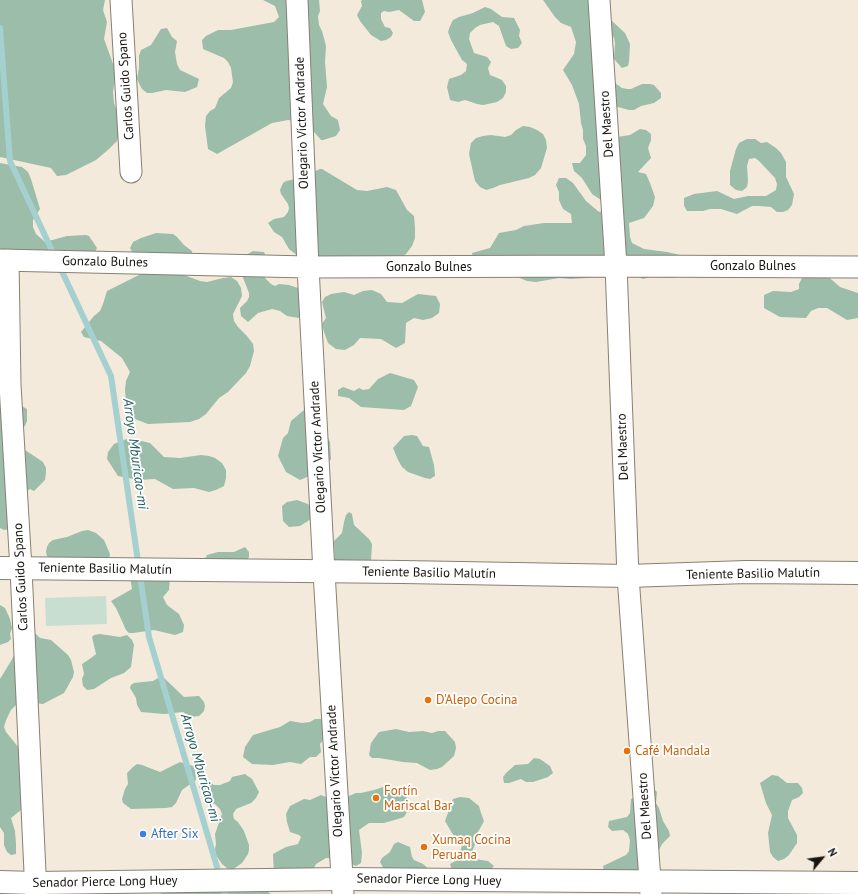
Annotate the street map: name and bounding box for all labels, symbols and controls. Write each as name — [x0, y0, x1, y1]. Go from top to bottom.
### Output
street label: Carlos Guido Spano — [114, 32, 138, 140]
street label: Olegario Víctor Andrade — [292, 57, 312, 189]
street label: Del Maestro — [597, 90, 617, 158]
street label: Gonzalo Bulnes — [62, 253, 148, 271]
street label: Gonzalo Bulnes — [710, 258, 796, 274]
street label: Gonzalo Bulnes — [386, 259, 472, 275]
street label: Olegario Víctor Andrade — [307, 381, 329, 513]
water label: Arroyo Mburicao-mi — [119, 397, 151, 511]
street label: Del Maestro — [614, 413, 632, 481]
street label: Carlos Guido Spano — [10, 523, 32, 631]
street label: Teniente Basilio Malutín — [38, 560, 172, 578]
street label: Teniente Basilio Malutín — [362, 564, 496, 582]
street label: Teniente Basilio Malutín — [686, 565, 820, 583]
place label: D'Alepo Cocina — [436, 692, 518, 708]
marker: D'Alepo Cocina — [423, 695, 433, 705]
street label: Olegario Víctor Andrade — [324, 705, 346, 837]
water label: Arroyo Mburicao-mi — [177, 712, 223, 824]
place label: Café Mandala — [635, 743, 710, 759]
marker: Café Mandala — [622, 746, 632, 756]
street label: Del Maestro — [635, 772, 655, 840]
place label: Fortín Mariscal Bar — [384, 783, 452, 814]
marker: Fortín Mariscal Bar — [371, 793, 381, 803]
place label: After Six — [151, 826, 198, 842]
marker: After Six — [138, 829, 148, 839]
place label: Xumaq Cocina Peruana — [432, 832, 511, 863]
north arrow — [802, 838, 842, 878]
marker: Xumaq Cocina Peruana — [419, 842, 429, 852]
text: N — [825, 846, 840, 859]
street label: Senador Pierce Long Huey — [356, 871, 502, 889]
street label: Senador Pierce Long Huey — [32, 873, 178, 891]

